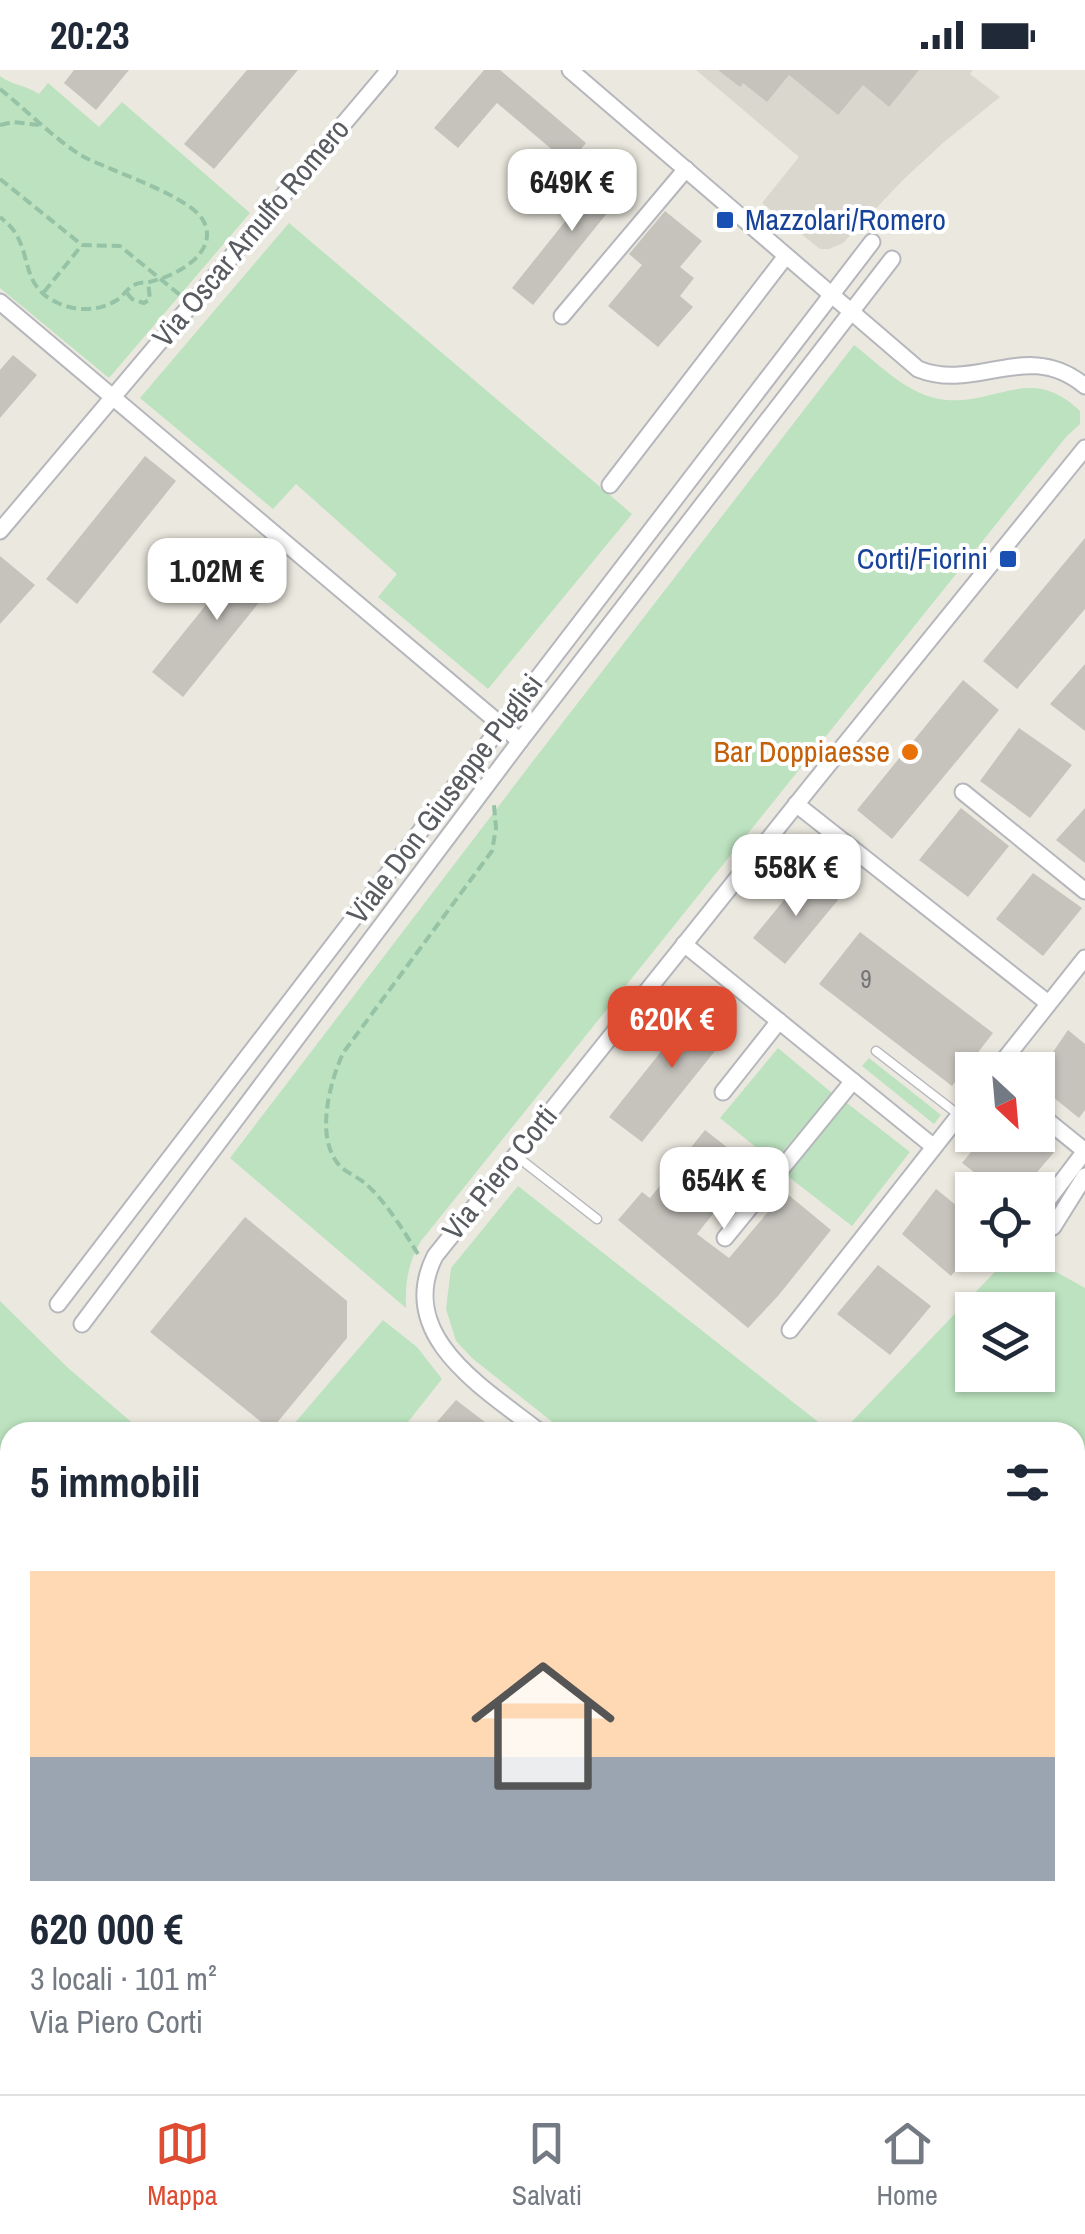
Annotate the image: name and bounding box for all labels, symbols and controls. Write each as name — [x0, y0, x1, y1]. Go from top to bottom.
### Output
text: 20:23 — [50, 10, 130, 61]
street label: Via Oscar Arnulfo Romero — [143, 110, 358, 355]
pin: 649K € — [491, 149, 653, 234]
text: 649K € — [530, 160, 614, 203]
place label: Mazzolari/Romero — [745, 199, 946, 239]
marker: Mazzolari/Romero — [714, 209, 736, 231]
pin: 1.02M € — [125, 538, 309, 623]
place label: Corti/Fiorini — [857, 538, 988, 578]
marker: Corti/Fiorini — [997, 548, 1019, 570]
text: 1.02M € — [170, 549, 264, 592]
street label: Viale Don Giuseppe Puglisi — [337, 665, 551, 932]
place label: Bar Doppiaesse — [714, 731, 890, 771]
marker: Bar Doppiaesse — [899, 741, 921, 763]
pin: 558K € — [715, 834, 877, 919]
text: 558K € — [754, 845, 838, 888]
house number: 9 — [860, 962, 872, 996]
pin: 620K € — [591, 986, 753, 1071]
text: 620K € — [630, 997, 714, 1040]
north arrow — [955, 1052, 1055, 1152]
map controls — [955, 1052, 1055, 1392]
street label: Via Piero Corti — [433, 1097, 566, 1248]
pin: 654K € — [643, 1147, 805, 1232]
text: 654K € — [682, 1158, 766, 1201]
button: locate — [955, 1172, 1055, 1272]
button: layers — [955, 1292, 1055, 1392]
text: 5 immobili — [30, 1454, 200, 1510]
icon: filters — [1000, 1455, 1055, 1510]
icon: home — [453, 1636, 633, 1816]
text: 620 000 € — [30, 1901, 183, 1957]
text: 3 locali · 101 m² — [30, 1957, 217, 2000]
text: Via Piero Corti — [30, 2000, 203, 2043]
tab: Mappa — [147, 2116, 217, 2214]
tab: Salvati — [512, 2116, 582, 2214]
tab: Home — [877, 2116, 938, 2214]

